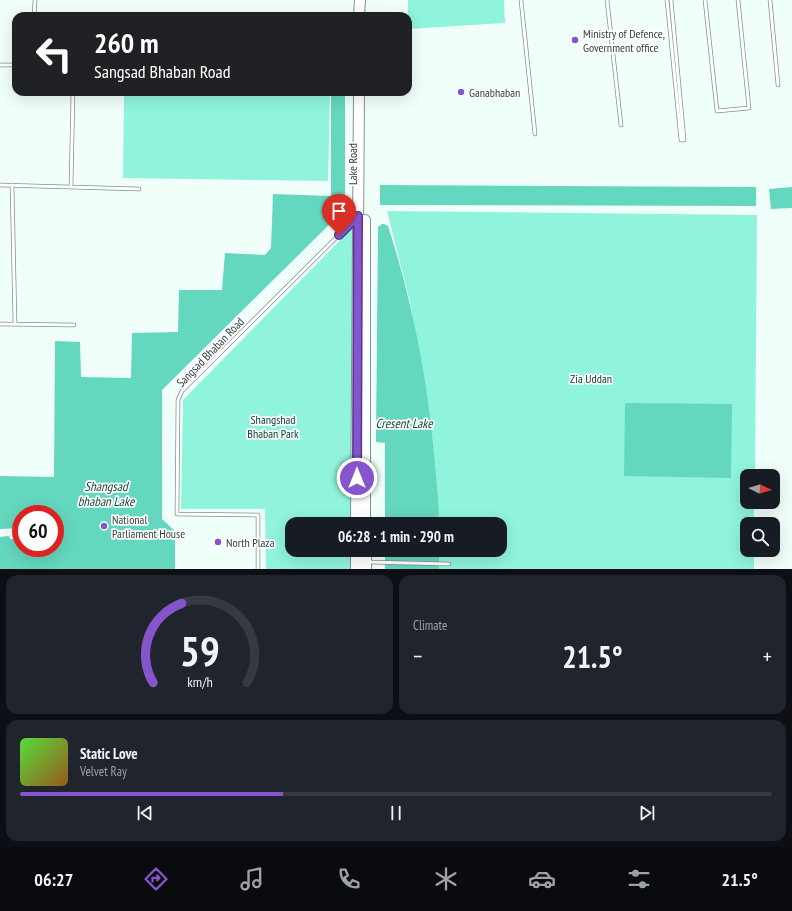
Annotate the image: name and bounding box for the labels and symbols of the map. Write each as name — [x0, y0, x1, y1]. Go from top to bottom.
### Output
place label: Ministry of Defence, Government office — [583, 26, 665, 55]
marker: Ministry of Defence, Government office — [570, 35, 580, 45]
place label: Ganabhaban — [469, 85, 520, 100]
marker: Ganabhaban — [456, 87, 466, 97]
street label: Lake Road — [345, 143, 360, 185]
pin — [322, 194, 356, 235]
street label: Sangsad Bhaban Road — [173, 314, 247, 390]
park label: Zia Uddan — [570, 371, 612, 386]
park label: Shangshad Bhaban Park — [247, 412, 299, 441]
water label: Cresent Lake — [375, 415, 434, 432]
position arrow — [336, 457, 378, 499]
north arrow — [740, 469, 780, 509]
water label: Shangsad bhaban Lake — [78, 478, 136, 510]
speed limit sign: 60 — [12, 505, 64, 557]
place label: National Parliament House — [112, 512, 185, 541]
marker: National Parliament House — [99, 521, 109, 531]
place label: North Plaza — [226, 535, 275, 550]
marker: North Plaza — [213, 537, 223, 547]

